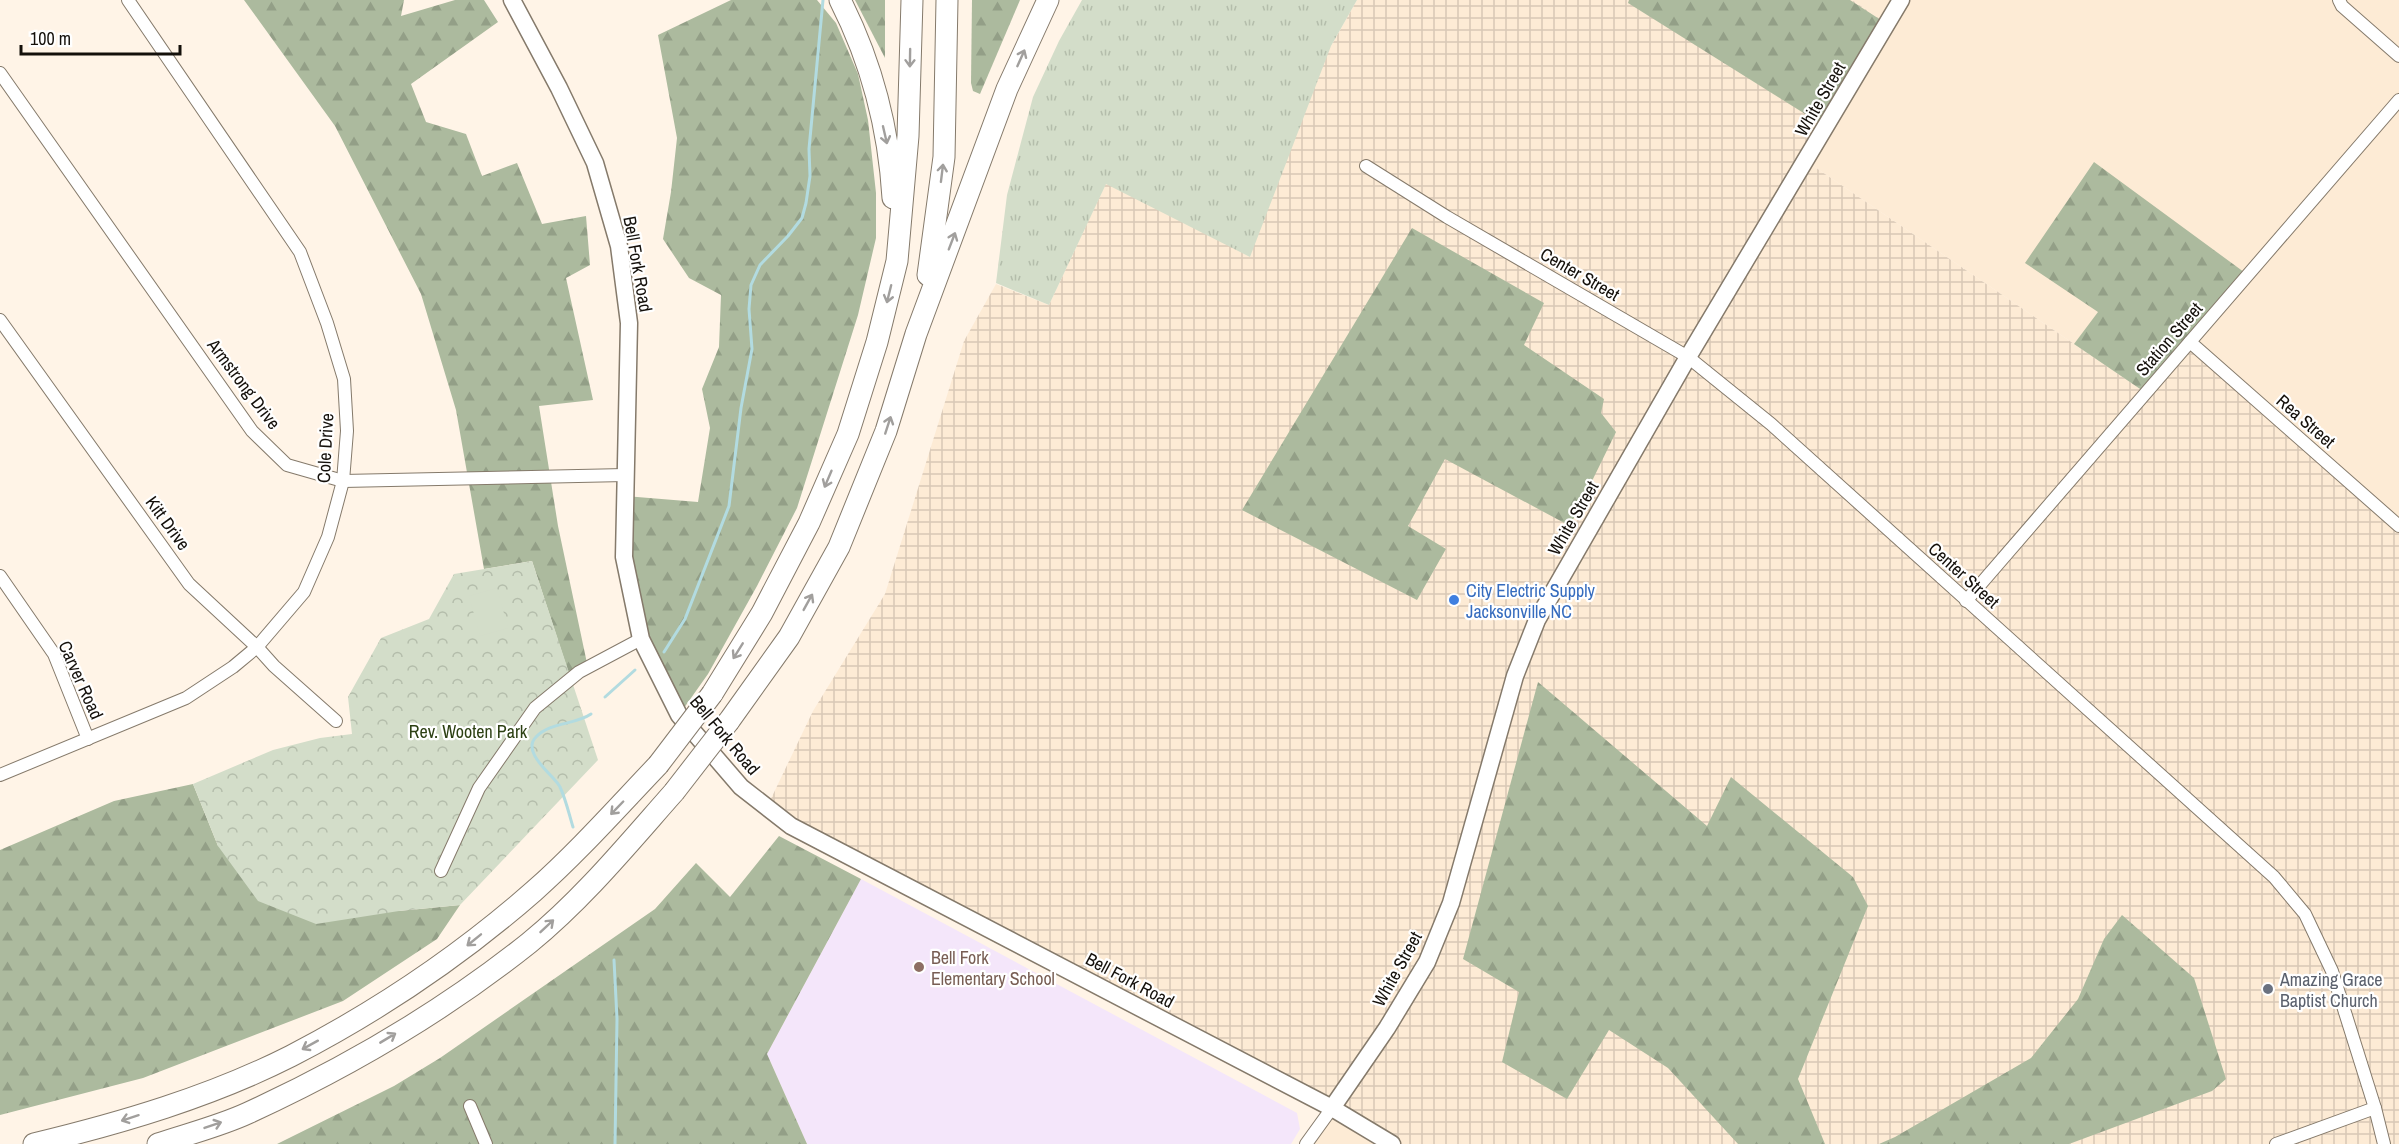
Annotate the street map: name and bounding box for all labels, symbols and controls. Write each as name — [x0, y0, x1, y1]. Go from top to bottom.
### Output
scale bar — [21, 18, 180, 56]
text: 100 m — [30, 26, 71, 51]
one-way arrow — [905, 48, 916, 68]
one-way arrow — [1015, 50, 1027, 68]
street label: White Street — [1789, 57, 1851, 141]
one-way arrow — [880, 124, 891, 144]
one-way arrow — [937, 164, 948, 184]
street label: Bell Fork Road — [617, 214, 659, 314]
one-way arrow — [947, 232, 958, 250]
street label: Center Street — [1536, 241, 1624, 307]
one-way arrow — [882, 284, 894, 303]
street label: Station Street — [2130, 297, 2208, 381]
street label: Armstrong Drive — [201, 333, 286, 434]
street label: Rea Street — [2271, 388, 2341, 454]
street label: Cole Drive — [311, 413, 339, 483]
one-way arrow — [883, 416, 894, 435]
one-way arrow — [822, 470, 833, 488]
street label: White Street — [1542, 476, 1604, 560]
street label: Kitt Drive — [140, 491, 196, 555]
street label: Center Street — [1923, 536, 2005, 614]
place label: City Electric Supply Jacksonville NC — [1466, 578, 1595, 624]
marker: City Electric Supply Jacksonville NC — [1447, 593, 1461, 607]
one-way arrow — [802, 594, 814, 611]
street label: Carver Road — [53, 637, 109, 723]
one-way arrow — [732, 643, 744, 659]
street label: Bell Fork Road — [684, 690, 766, 780]
park label: Rev. Wooten Park — [409, 719, 528, 744]
one-way arrow — [610, 800, 625, 815]
one-way arrow — [539, 919, 554, 933]
street label: White Street — [1366, 927, 1428, 1011]
one-way arrow — [466, 933, 482, 946]
place label: Bell Fork Elementary School — [931, 945, 1055, 991]
street label: Bell Fork Road — [1081, 946, 1179, 1014]
marker: Bell Fork Elementary School — [912, 960, 926, 974]
place label: Amazing Grace Baptist Church — [2279, 967, 2383, 1013]
marker: Amazing Grace Baptist Church — [2261, 982, 2275, 996]
one-way arrow — [379, 1032, 396, 1044]
one-way arrow — [302, 1039, 319, 1051]
one-way arrow — [121, 1113, 140, 1124]
one-way arrow — [203, 1119, 222, 1130]

